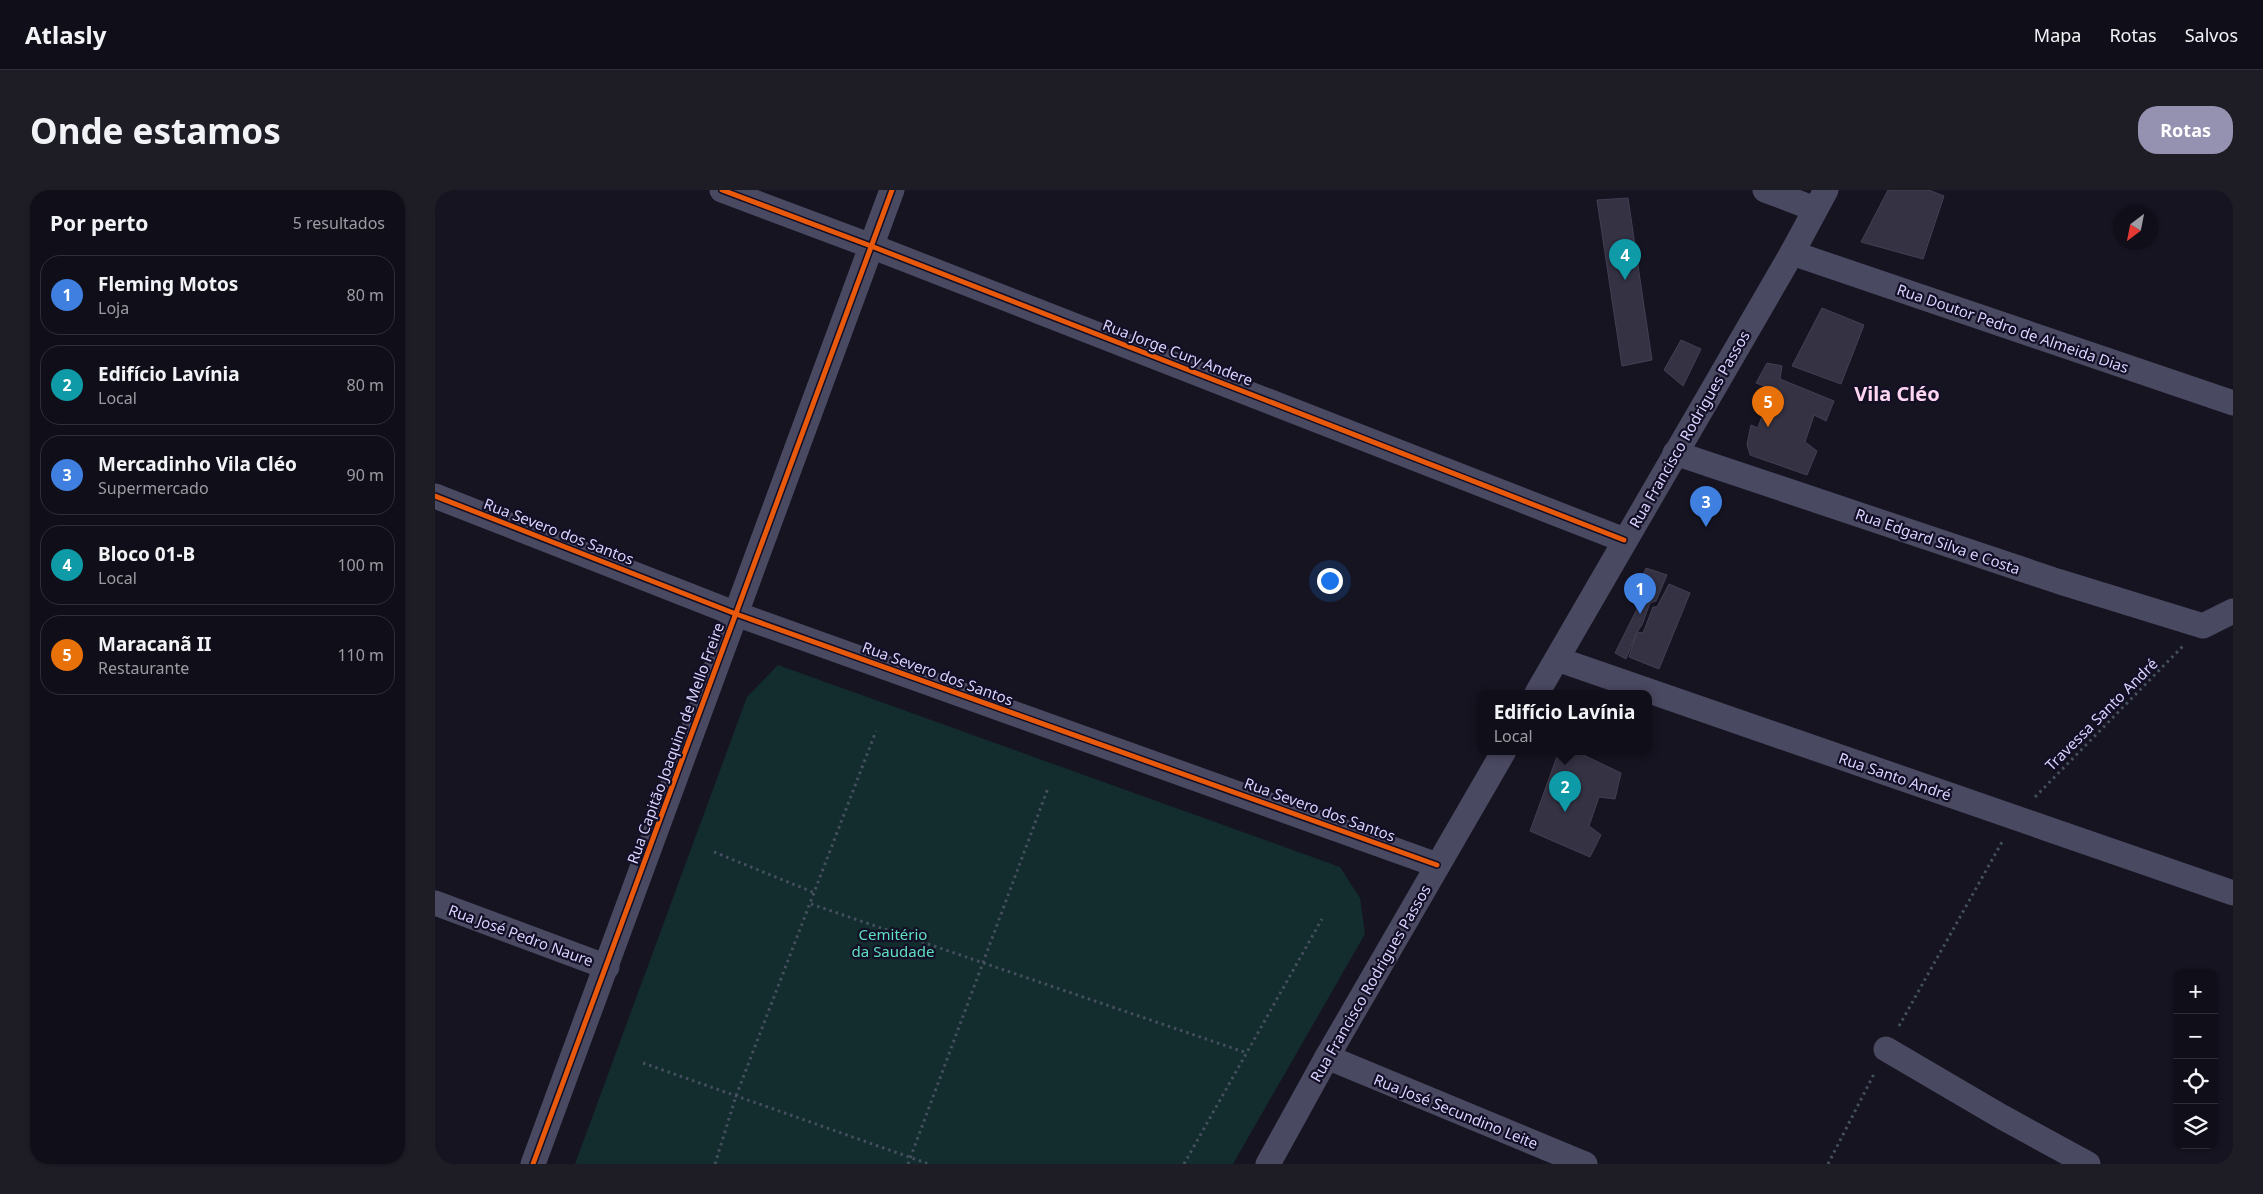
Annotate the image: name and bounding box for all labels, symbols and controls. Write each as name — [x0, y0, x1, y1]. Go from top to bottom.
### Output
text: Atlasly — [25, 18, 106, 51]
text: Mapa — [2034, 23, 2081, 47]
text: Rotas — [2109, 23, 2157, 47]
text: Salvos — [2185, 23, 2238, 47]
button: Rotas — [2138, 106, 2233, 154]
text: Onde estamos — [30, 107, 281, 154]
north arrow — [2113, 205, 2158, 250]
text: Por perto — [50, 209, 148, 237]
text: 5 resultados — [293, 212, 385, 234]
pin: 4 — [1609, 239, 1641, 280]
text: Fleming Motos — [98, 271, 238, 297]
street label: Rua Doutor Pedro de Almeida Dias — [1894, 279, 2132, 377]
text: 1 — [62, 284, 72, 306]
text: 80 m — [347, 284, 384, 306]
text: Loja — [98, 297, 129, 319]
street label: Rua Jorge Cury Andere — [1100, 314, 1256, 390]
street label: Rua Francisco Rodrigues Passos — [1624, 327, 1754, 531]
text: Edifício Lavínia — [98, 361, 240, 387]
text: 2 — [62, 374, 72, 396]
text: 80 m — [347, 374, 384, 396]
district label: Vila Cléo — [1854, 380, 1940, 407]
pin: 5 — [1752, 386, 1784, 427]
text: Local — [98, 387, 137, 409]
text: Mercadinho Vila Cléo — [98, 451, 297, 477]
text: 3 — [62, 464, 72, 486]
text: 90 m — [347, 464, 384, 486]
text: Supermercado — [98, 477, 209, 499]
pin: 3 — [1690, 486, 1722, 527]
street label: Rua Severo dos Santos — [481, 493, 637, 569]
street label: Rua Edgard Silva e Costa — [1853, 503, 2023, 579]
text: Bloco 01-B — [98, 541, 195, 567]
text: 4 — [62, 554, 72, 576]
text: 100 m — [337, 554, 384, 576]
text: Local — [98, 567, 137, 589]
your location — [1317, 568, 1343, 594]
pin: 1 — [1624, 573, 1656, 614]
street label: Rua Capitão Joaquim de Mello Freire — [622, 620, 728, 866]
text: Maracanã II — [98, 631, 211, 657]
street label: Rua Severo dos Santos — [860, 636, 1016, 710]
text: 5 — [62, 644, 72, 666]
text: 110 m — [337, 644, 384, 666]
street label: Travessa Santo André — [2040, 653, 2162, 775]
text: Restaurante — [98, 657, 189, 679]
popup — [1477, 690, 1652, 755]
text: Edifício Lavínia — [1494, 699, 1635, 725]
text: Local — [1494, 725, 1533, 747]
street label: Rua Santo André — [1836, 747, 1954, 805]
pin: 2 — [1549, 771, 1581, 812]
street label: Rua Severo dos Santos — [1242, 772, 1398, 846]
street label: Rua Francisco Rodrigues Passos — [1305, 881, 1435, 1085]
street label: Rua José Pedro Naure — [446, 899, 596, 971]
park label: Cemitério da Saudade — [852, 924, 934, 961]
map controls — [2173, 969, 2218, 1149]
button: + — [2173, 969, 2218, 1014]
button: − — [2173, 1014, 2218, 1059]
button: locate — [2173, 1059, 2218, 1104]
street label: Rua José Secundino Leite — [1371, 1069, 1541, 1153]
button: layers — [2173, 1104, 2218, 1149]

